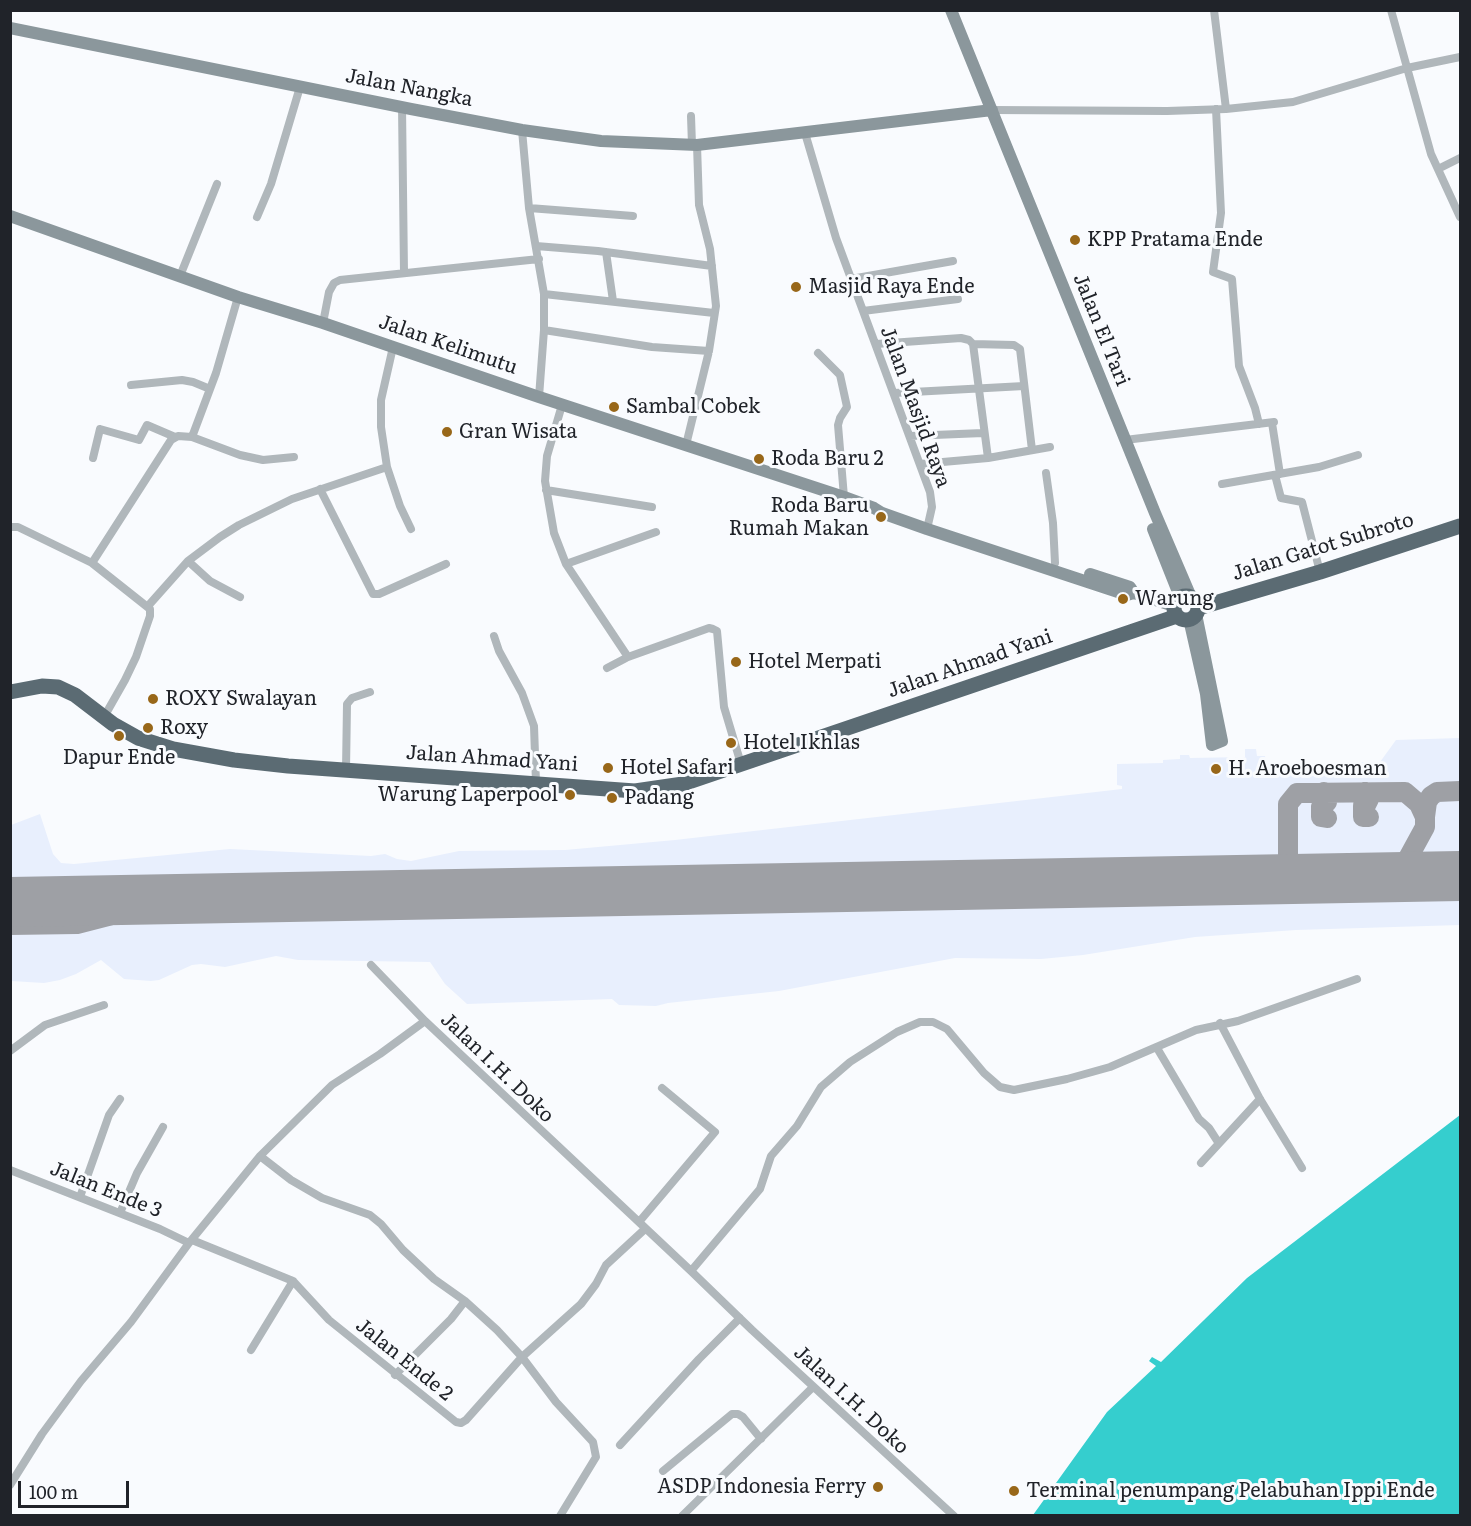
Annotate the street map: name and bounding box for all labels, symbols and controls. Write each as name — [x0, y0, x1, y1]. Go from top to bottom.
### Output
street label: Jalan Nangka — [343, 64, 475, 112]
place label: KPP Pratama Ende — [1087, 228, 1263, 252]
marker: KPP Pratama Ende — [1068, 233, 1082, 247]
street label: Jalan El Tari — [1068, 270, 1134, 390]
place label: Masjid Raya Ende — [808, 275, 975, 299]
marker: Masjid Raya Ende — [789, 280, 803, 294]
street label: Jalan Kelimutu — [375, 310, 521, 380]
street label: Jalan Masjid Raya — [875, 323, 955, 491]
place label: Sambal Cobek — [626, 395, 760, 419]
marker: Sambal Cobek — [607, 400, 621, 414]
place label: Gran Wisata — [459, 420, 577, 444]
marker: Gran Wisata — [440, 425, 454, 439]
place label: Roda Baru 2 — [771, 447, 884, 471]
marker: Roda Baru 2 — [752, 452, 766, 466]
place label: Roda Baru Rumah Makan — [729, 494, 869, 541]
street label: Jalan Gatot Subroto — [1229, 508, 1417, 586]
marker: Roda Baru Rumah Makan — [874, 510, 888, 524]
place label: Warung — [1135, 587, 1214, 611]
marker: Warung — [1116, 592, 1130, 606]
street label: Jalan Ahmad Yani — [885, 625, 1055, 703]
place label: Hotel Merpati — [748, 650, 881, 674]
marker: Hotel Merpati — [729, 655, 743, 669]
place label: ROXY Swalayan — [165, 687, 317, 711]
marker: ROXY Swalayan — [146, 692, 160, 706]
place label: Roxy — [160, 716, 208, 740]
marker: Roxy — [141, 721, 155, 735]
marker: Dapur Ende — [112, 729, 126, 743]
place label: Hotel Ikhlas — [743, 731, 860, 755]
marker: Hotel Ikhlas — [724, 736, 738, 750]
street label: Jalan Ahmad Yani — [405, 741, 579, 777]
place label: Dapur Ende — [63, 746, 175, 770]
place label: Hotel Safari — [620, 756, 734, 780]
place label: H. Aroeboesman — [1228, 757, 1387, 781]
marker: Hotel Safari — [601, 761, 615, 775]
marker: H. Aroeboesman — [1209, 762, 1223, 776]
place label: Warung Laperpool — [378, 783, 558, 807]
place label: Padang — [624, 786, 694, 810]
marker: Warung Laperpool — [563, 788, 577, 802]
marker: Padang — [605, 791, 619, 805]
street label: Jalan I.H. Doko — [435, 1008, 559, 1128]
street label: Jalan Ende 3 — [46, 1157, 166, 1223]
street label: Jalan Ende 2 — [351, 1314, 457, 1406]
street label: Jalan I.H. Doko — [789, 1341, 913, 1459]
scale bar — [21, 1469, 132, 1507]
place label: ASDP Indonesia Ferry — [657, 1475, 866, 1499]
text: 100 m — [29, 1478, 78, 1505]
place label: Terminal penumpang Pelabuhan Ippi Ende — [1026, 1479, 1435, 1503]
marker: ASDP Indonesia Ferry — [871, 1480, 885, 1494]
marker: Terminal penumpang Pelabuhan Ippi Ende — [1007, 1484, 1021, 1498]

